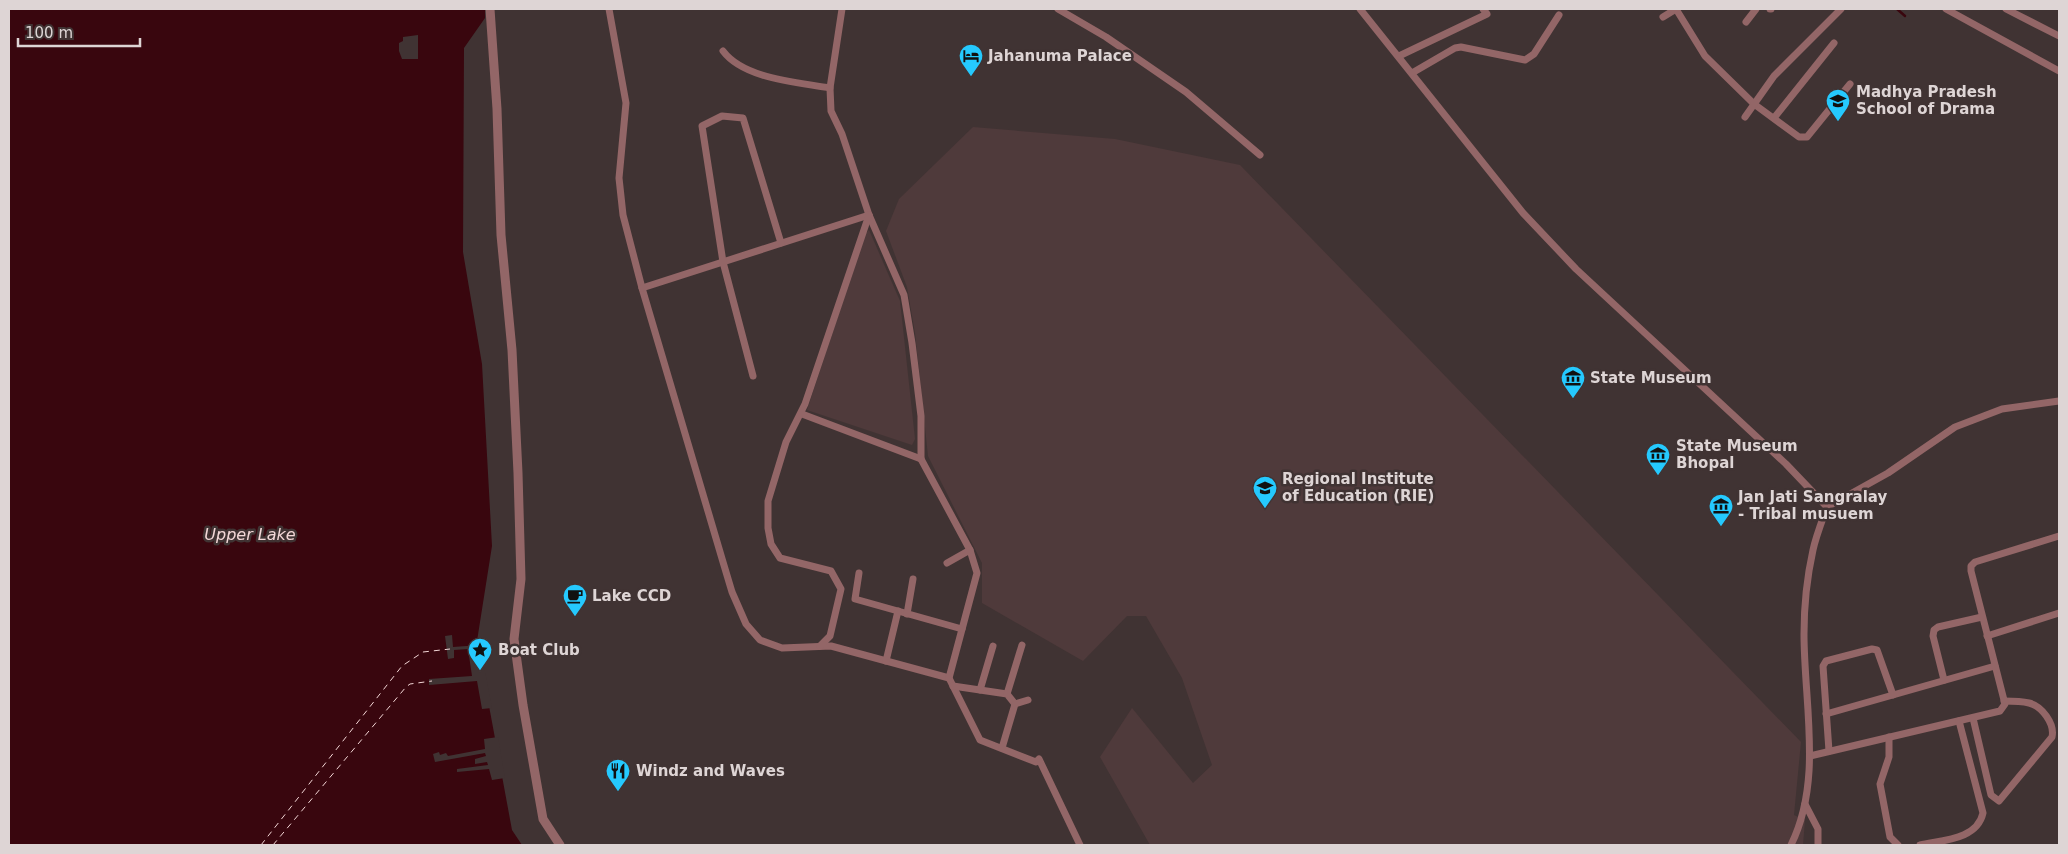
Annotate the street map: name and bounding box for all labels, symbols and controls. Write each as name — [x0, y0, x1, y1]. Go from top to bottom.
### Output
scale bar — [18, 15, 140, 47]
text: 100 m — [25, 24, 73, 42]
hotel icon: Jahanuma Palace — [958, 43, 984, 77]
place label: Jahanuma Palace — [987, 47, 1132, 65]
place label: Madhya Pradesh School of Drama — [1856, 83, 1997, 118]
school or university icon: Madhya Pradesh School of Drama — [1825, 88, 1851, 122]
museum icon: State Museum — [1560, 365, 1586, 399]
place label: State Museum — [1590, 369, 1712, 387]
place label: State Museum Bhopal — [1676, 437, 1798, 472]
museum icon: State Museum Bhopal — [1645, 442, 1671, 476]
place label: Regional Institute of Education (RIE) — [1282, 470, 1434, 505]
school or university icon: Regional Institute of Education (RIE) — [1252, 475, 1278, 509]
place label: Jan Jati Sangralay - Tribal musuem — [1737, 488, 1888, 523]
museum icon: Jan Jati Sangralay - Tribal musuem — [1708, 493, 1734, 527]
water label: Upper Lake — [204, 525, 296, 544]
cafe icon: Lake CCD — [562, 583, 588, 617]
place label: Lake CCD — [592, 587, 671, 605]
place icon: Boat Club — [467, 637, 493, 671]
place label: Boat Club — [498, 641, 580, 659]
restaurant icon: Windz and Waves — [605, 758, 631, 792]
place label: Windz and Waves — [636, 762, 785, 780]

